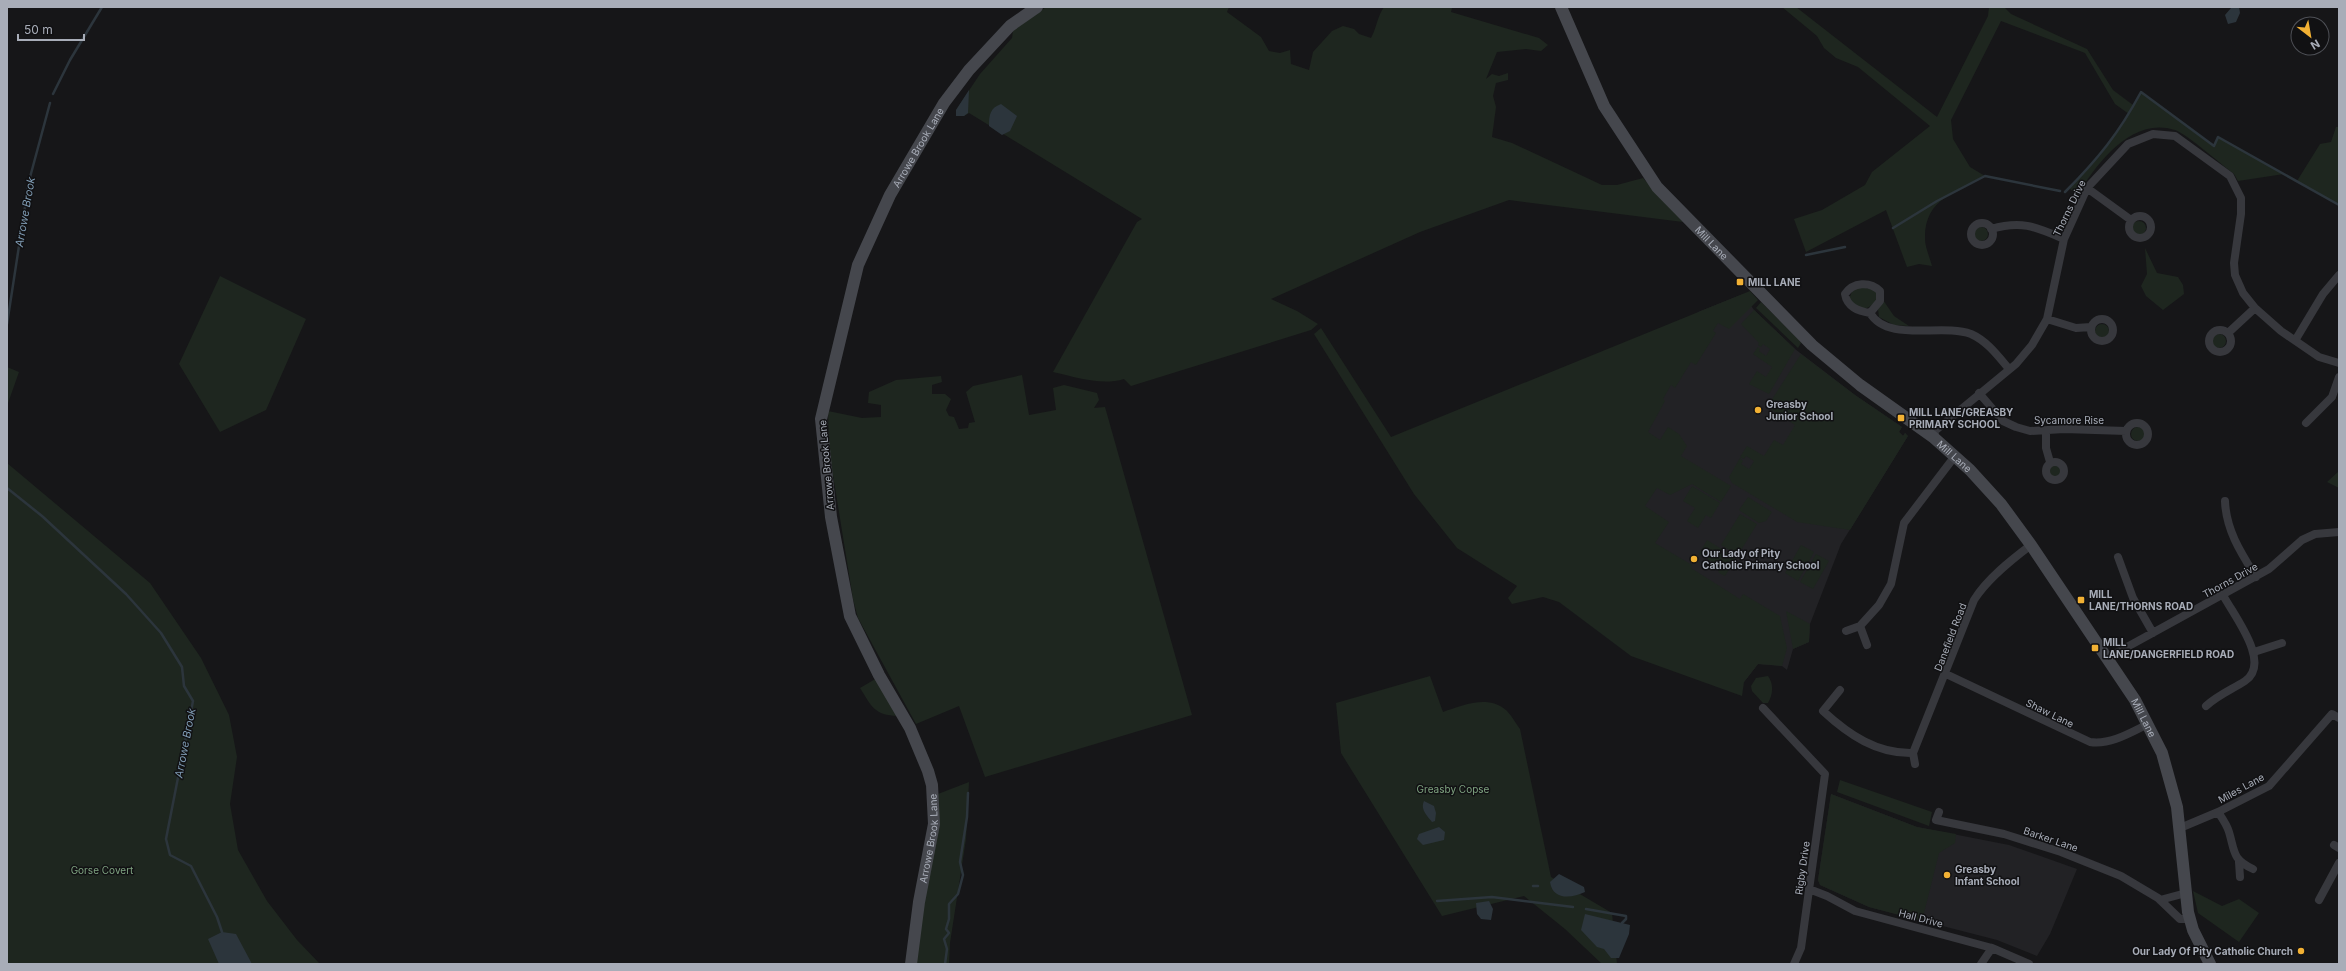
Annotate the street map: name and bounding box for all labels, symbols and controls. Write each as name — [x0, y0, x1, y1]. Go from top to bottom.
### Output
scale bar — [18, 16, 84, 42]
north arrow — [2290, 16, 2330, 56]
text: 50 m — [24, 22, 53, 37]
text: N — [2308, 36, 2322, 53]
street label: Arrowe Brook Lane — [890, 105, 946, 190]
water label: Arrowe Brook — [12, 175, 38, 249]
street label: Thorns Drive — [2050, 178, 2088, 238]
street label: Mill Lane — [1693, 224, 1731, 262]
place label: MILL LANE — [1748, 276, 1801, 288]
marker: MILL LANE — [1735, 277, 1745, 287]
place label: Greasby Junior School — [1766, 398, 1834, 422]
marker: Greasby Junior School — [1753, 405, 1763, 415]
place label: MILL LANE/GREASBY PRIMARY SCHOOL — [1909, 406, 2014, 430]
marker: MILL LANE/GREASBY PRIMARY SCHOOL — [1896, 413, 1906, 423]
street label: Sycamore Rise — [2034, 414, 2104, 426]
street label: Arrowe Brook Lane — [816, 419, 836, 511]
street label: Mill Lane — [1935, 438, 1974, 475]
place label: Our Lady of Pity Catholic Primary School — [1702, 547, 1820, 572]
marker: Our Lady of Pity Catholic Primary School — [1689, 554, 1699, 564]
street label: Thorns Drive — [2200, 560, 2260, 600]
place label: MILL LANE/THORNS ROAD — [2089, 588, 2193, 612]
marker: MILL LANE/THORNS ROAD — [2076, 595, 2086, 605]
street label: Danefield Road — [1931, 601, 1969, 673]
place label: MILL LANE/DANGERFIELD ROAD — [2103, 636, 2234, 660]
marker: MILL LANE/DANGERFIELD ROAD — [2090, 643, 2100, 653]
street label: Shaw Lane — [2024, 696, 2076, 730]
street label: Mill Lane — [2129, 696, 2159, 739]
water label: Arrowe Brook — [171, 706, 199, 780]
street label: Miles Lane — [2216, 770, 2266, 806]
park label: Greasby Copse — [1417, 783, 1490, 795]
street label: Arrowe Brook Lane — [917, 793, 940, 884]
street label: Barker Lane — [2022, 824, 2080, 854]
street label: Rigby Drive — [1792, 840, 1812, 896]
place label: Greasby Infant School — [1955, 863, 2020, 887]
park label: Gorse Covert — [71, 864, 134, 876]
marker: Greasby Infant School — [1942, 870, 1952, 880]
street label: Hall Drive — [1897, 906, 1945, 930]
place label: Our Lady Of Pity Catholic Church — [2132, 945, 2293, 958]
marker: Our Lady Of Pity Catholic Church — [2296, 946, 2306, 956]

